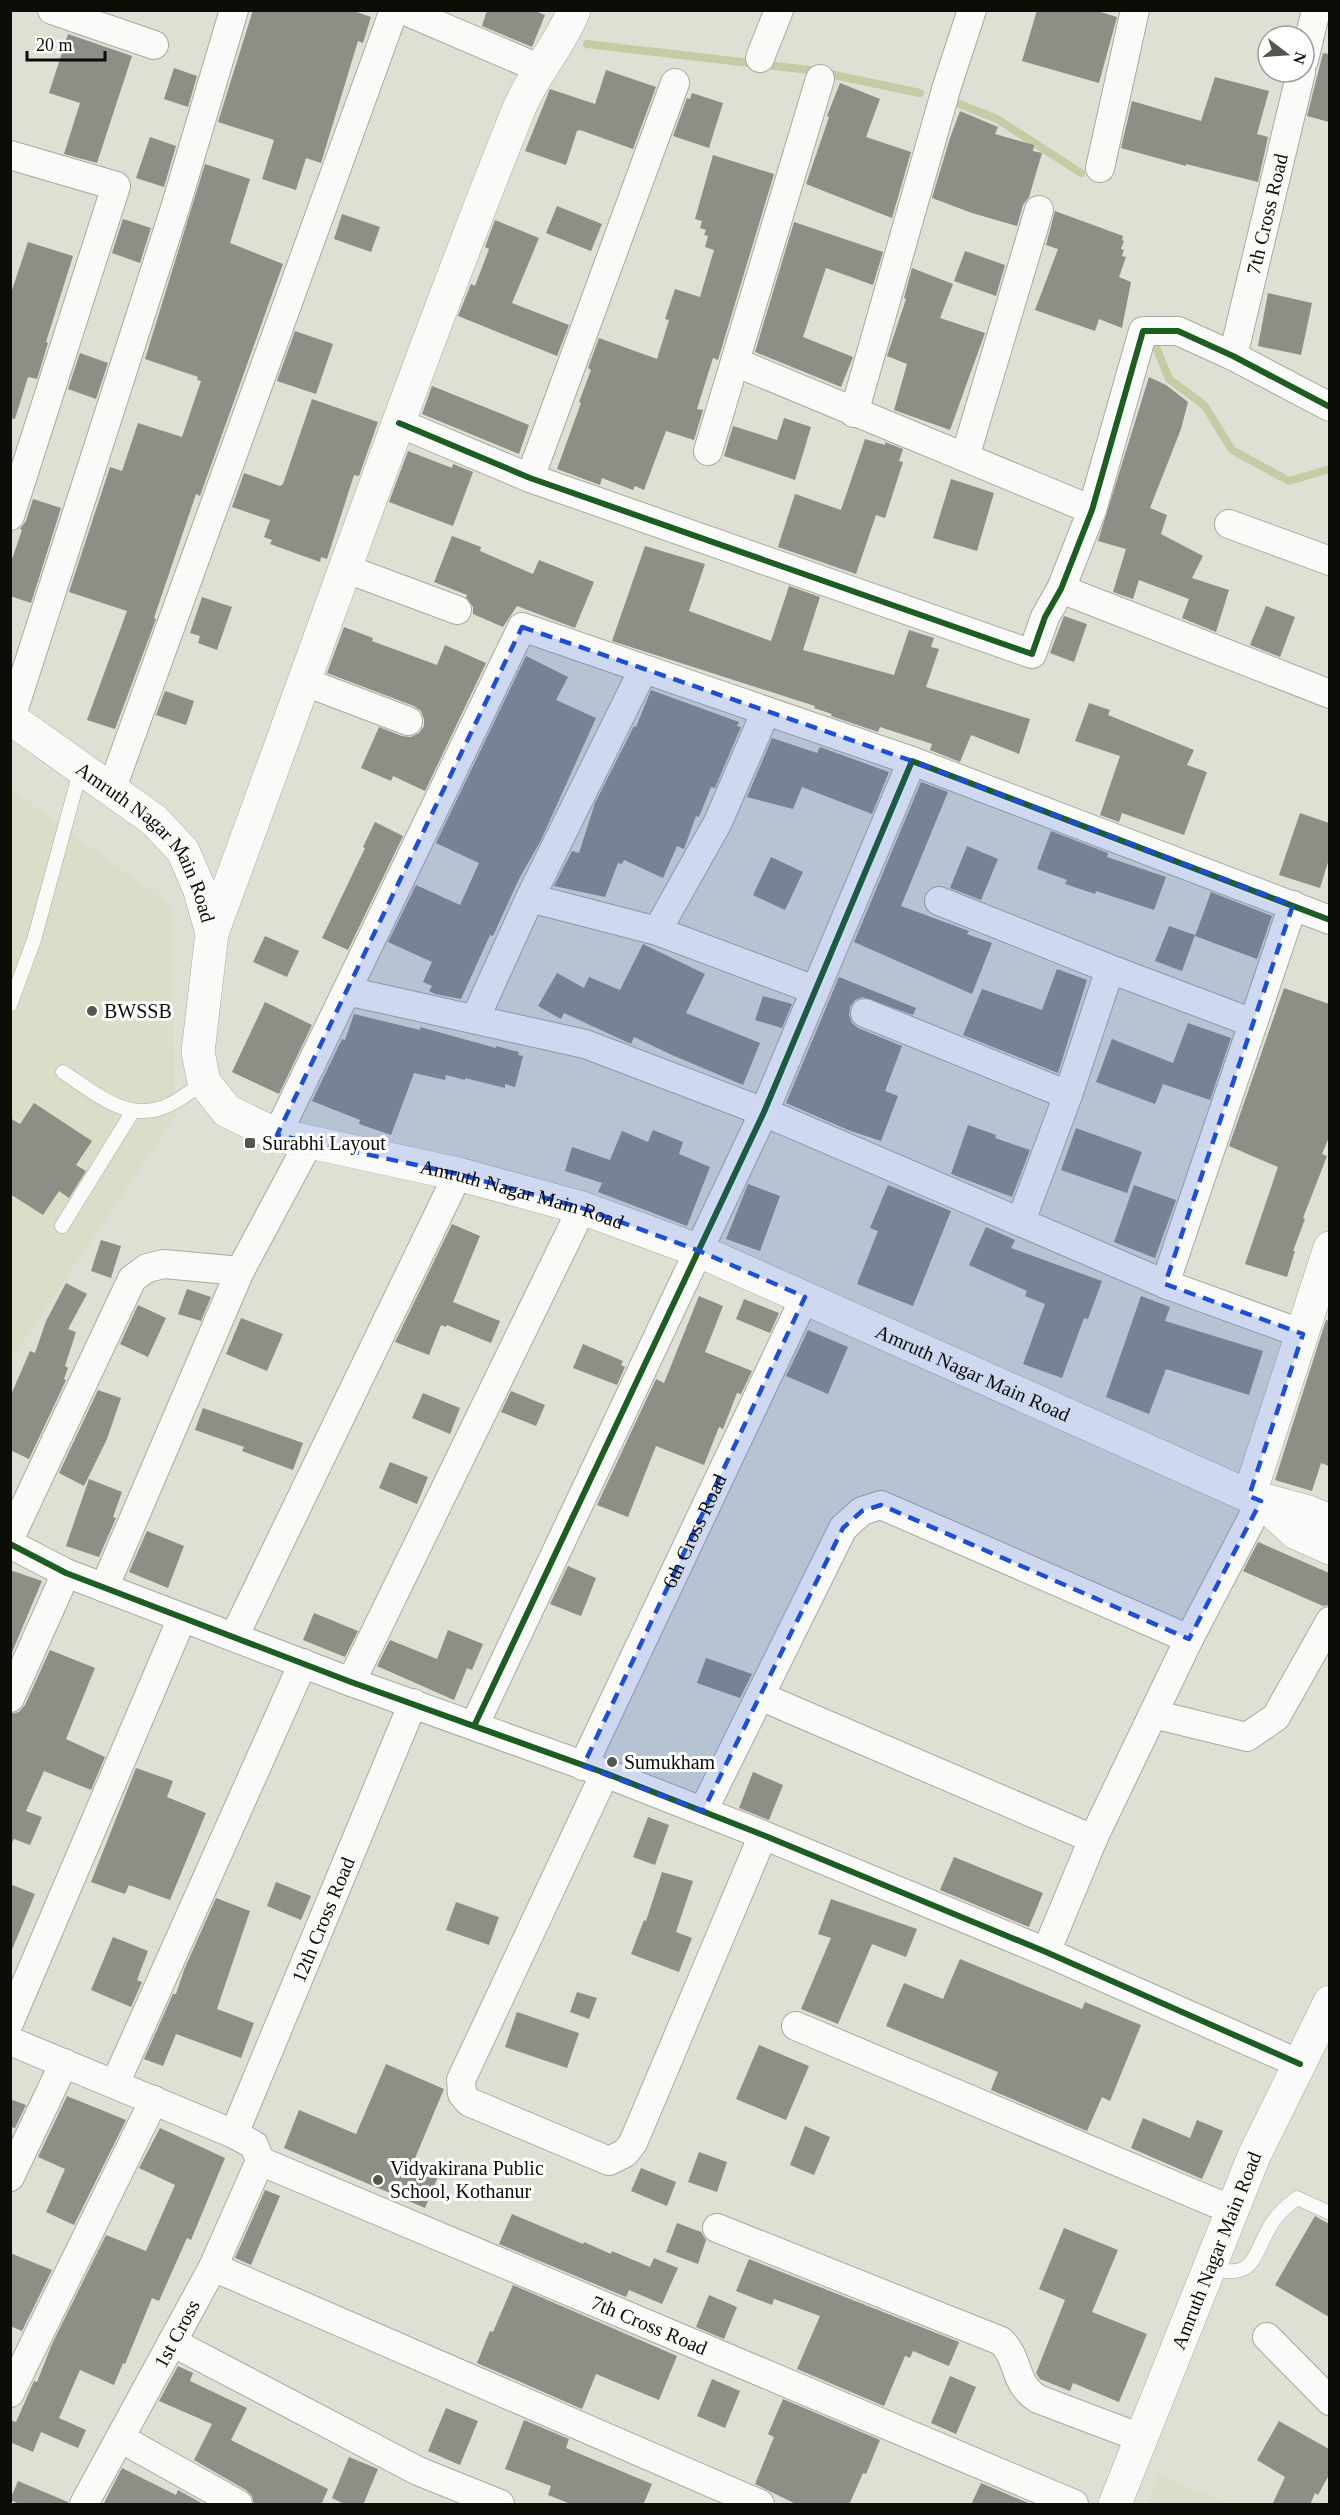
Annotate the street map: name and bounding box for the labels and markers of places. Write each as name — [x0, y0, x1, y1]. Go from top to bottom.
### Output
place label: BWSSB — [104, 1000, 172, 1022]
marker: BWSSB — [85, 1004, 99, 1018]
place label: Surabhi Layout — [262, 1132, 386, 1155]
marker: Surabhi Layout — [243, 1136, 257, 1150]
place label: Sumukham — [624, 1751, 716, 1773]
marker: Sumukham — [605, 1755, 619, 1769]
place label: Vidyakirana Public School, Kothanur — [390, 2157, 544, 2202]
marker: Vidyakirana Public School, Kothanur — [371, 2173, 385, 2187]

